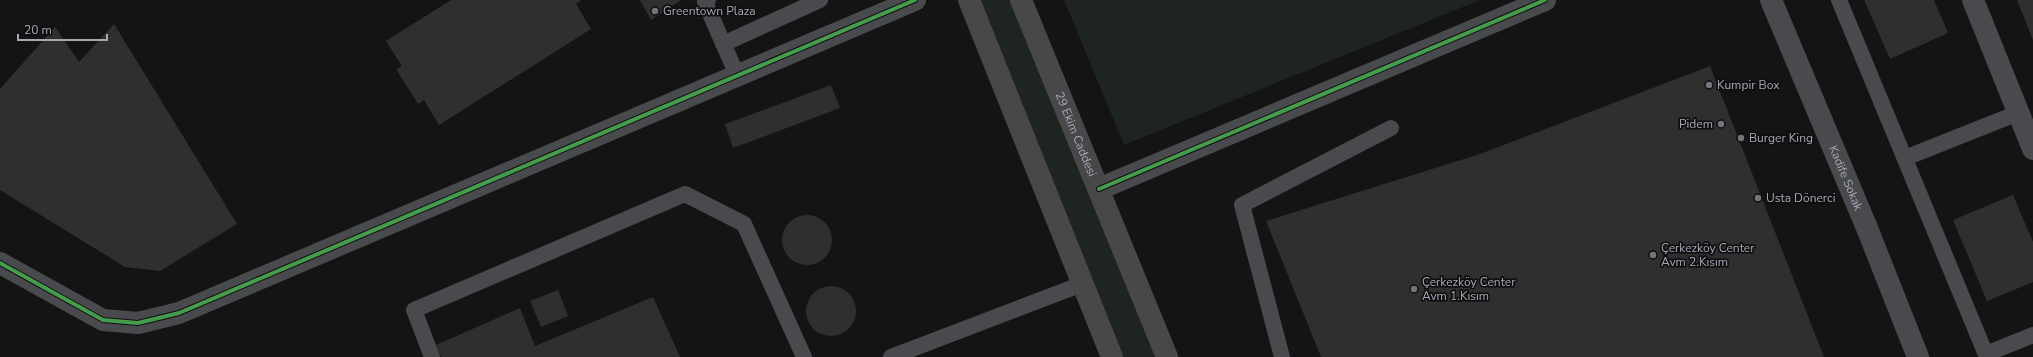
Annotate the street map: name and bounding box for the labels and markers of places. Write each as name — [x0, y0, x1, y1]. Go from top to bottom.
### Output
place label: Greentown Plaza — [663, 3, 756, 19]
marker: Greentown Plaza — [650, 6, 660, 16]
place label: Kumpir Box — [1717, 77, 1780, 93]
marker: Kumpir Box — [1704, 80, 1714, 90]
place label: Pidem — [1679, 116, 1713, 132]
marker: Pidem — [1716, 119, 1726, 129]
place label: Burger King — [1749, 130, 1813, 146]
marker: Burger King — [1736, 133, 1746, 143]
place label: Usta Dönerci — [1766, 190, 1835, 206]
marker: Usta Dönerci — [1753, 193, 1763, 203]
place label: Çerkezköy Center Avm 2.Kısım — [1661, 240, 1755, 270]
marker: Çerkezköy Center Avm 2.Kısım — [1648, 250, 1658, 260]
place label: Çerkezköy Center Avm 1.Kısım — [1422, 274, 1516, 304]
marker: Çerkezköy Center Avm 1.Kısım — [1409, 284, 1419, 294]

